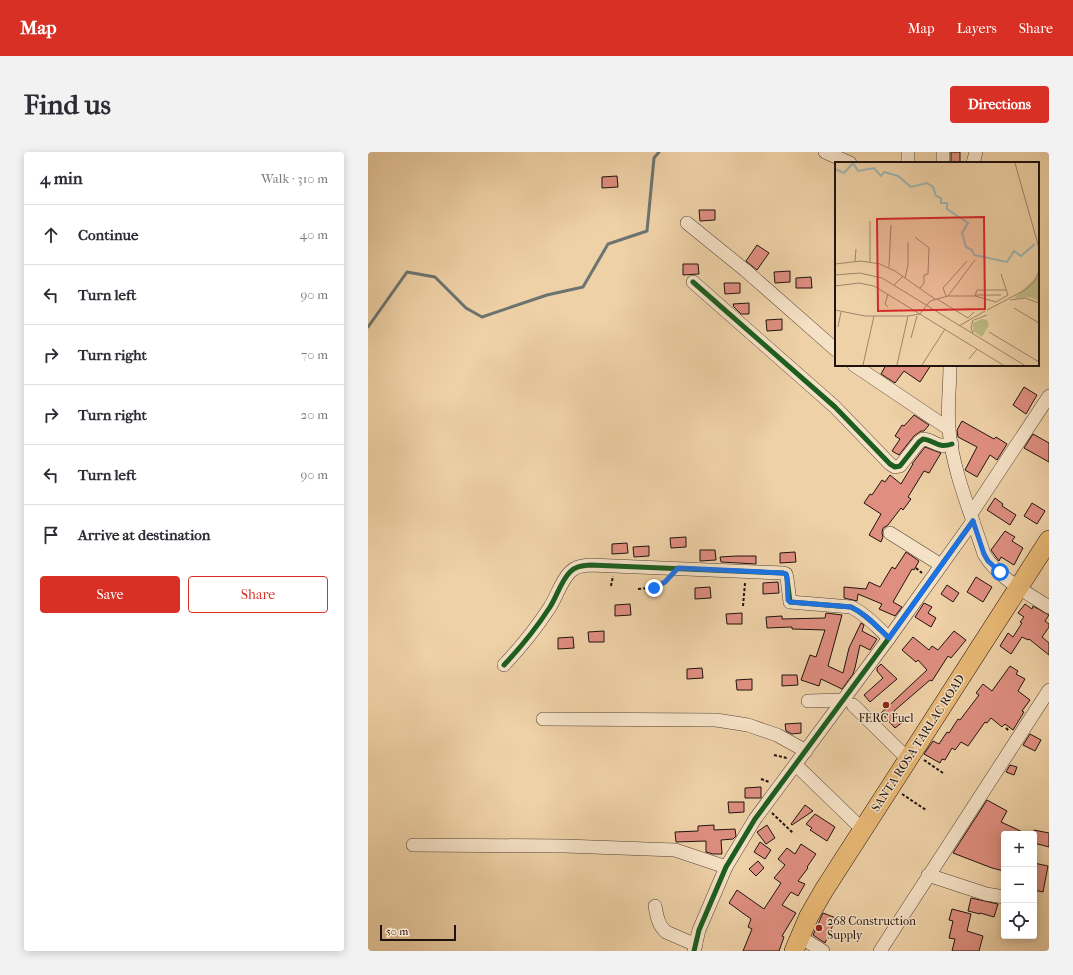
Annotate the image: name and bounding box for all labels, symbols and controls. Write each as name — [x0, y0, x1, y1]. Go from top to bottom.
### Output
text: Map — [20, 17, 56, 39]
text: Map — [908, 20, 935, 37]
text: Layers — [957, 20, 997, 37]
text: Share — [1019, 20, 1053, 37]
button: Directions — [950, 86, 1049, 123]
text: Find us — [24, 88, 111, 121]
inset map — [835, 162, 1039, 366]
text: 4 min — [40, 168, 83, 188]
text: Walk · 310 m — [261, 171, 328, 186]
icon: ahead — [40, 224, 62, 246]
text: Continue — [78, 226, 138, 244]
text: 40 m — [300, 227, 328, 242]
icon: left — [40, 284, 62, 306]
text: Turn left — [78, 286, 136, 304]
text: 90 m — [300, 287, 328, 302]
icon: right — [40, 344, 62, 366]
text: Turn right — [78, 346, 147, 364]
text: 70 m — [301, 347, 328, 362]
icon: right — [40, 404, 62, 426]
text: Turn right — [78, 406, 147, 424]
text: 20 m — [301, 407, 328, 422]
icon: left — [40, 464, 62, 486]
text: Turn left — [78, 466, 136, 484]
text: 90 m — [300, 467, 328, 482]
icon: arrive — [40, 524, 62, 546]
text: Arrive at destination — [78, 526, 210, 544]
route start — [991, 563, 1009, 581]
button: Save — [40, 576, 180, 613]
button: Share — [188, 576, 328, 613]
route end — [645, 579, 663, 597]
street label: SANTA ROSA-TARLAC ROAD — [868, 672, 968, 814]
marker: FERC Fuel — [881, 700, 891, 710]
place label: FERC Fuel — [858, 711, 914, 725]
map controls — [1001, 831, 1037, 939]
button: + — [1001, 831, 1037, 867]
button: − — [1001, 867, 1037, 903]
button: locate — [1001, 903, 1037, 939]
place label: 268 Construction Supply — [827, 914, 916, 942]
scale bar — [380, 923, 456, 942]
marker: 268 Construction Supply — [814, 923, 824, 933]
text: 50 m — [386, 925, 408, 938]

